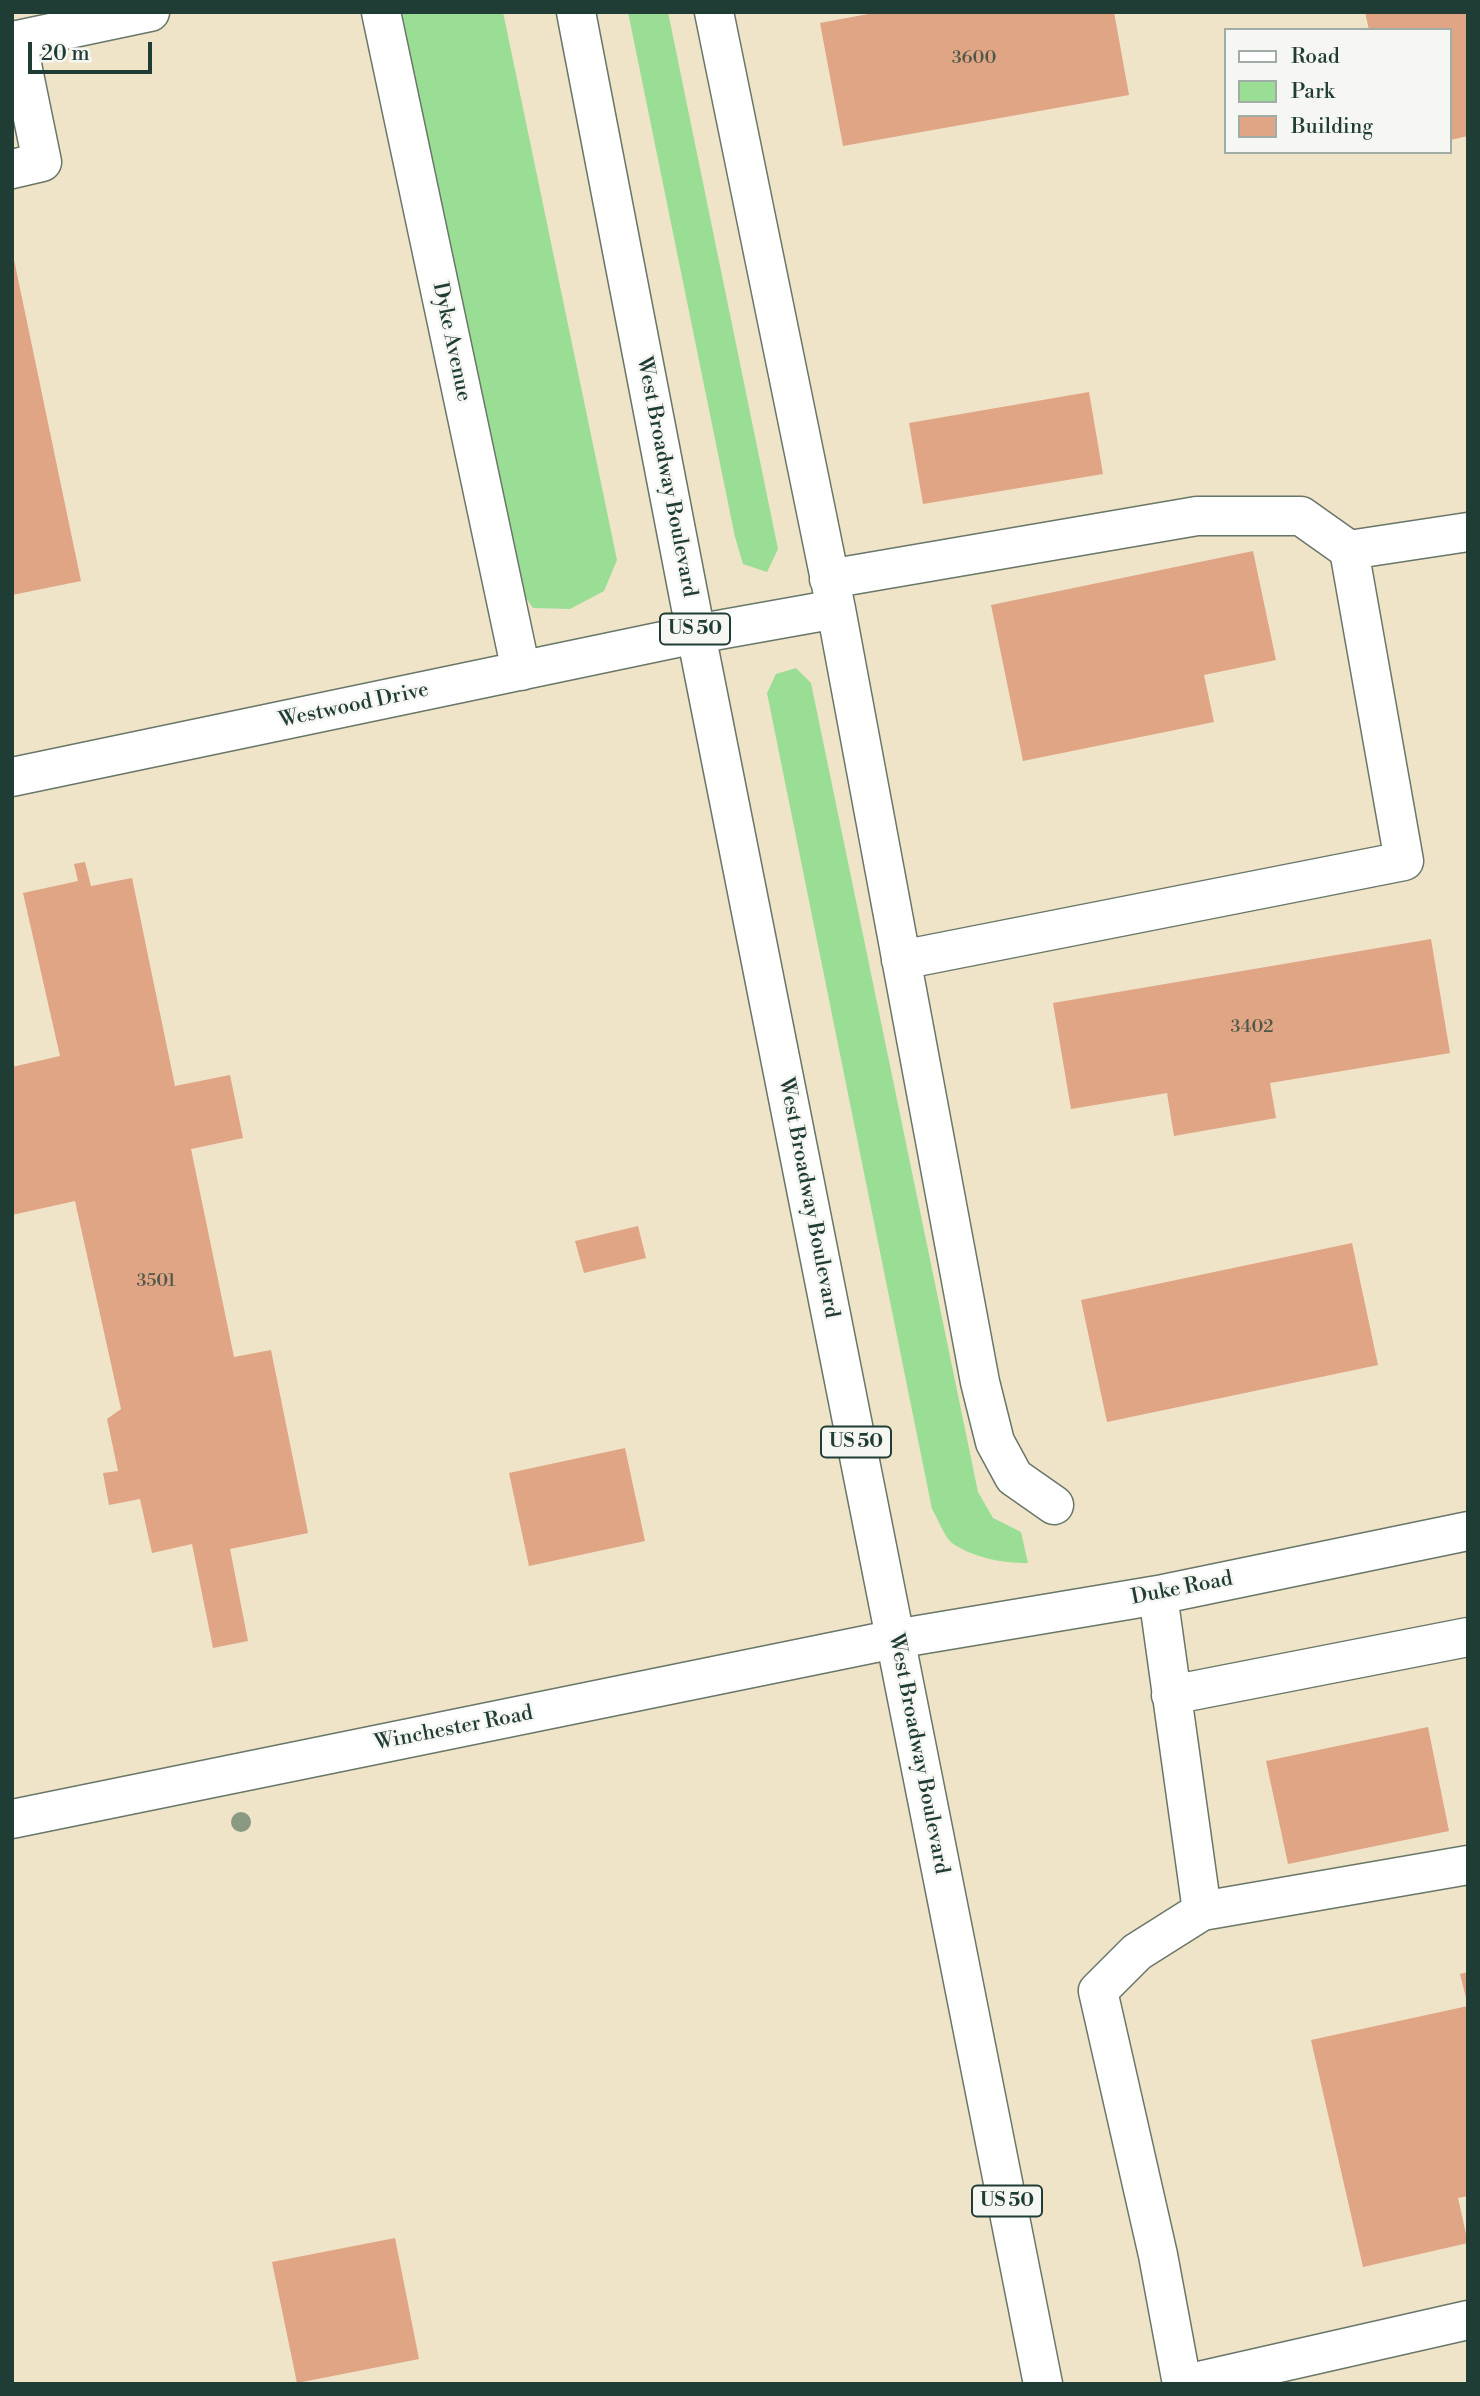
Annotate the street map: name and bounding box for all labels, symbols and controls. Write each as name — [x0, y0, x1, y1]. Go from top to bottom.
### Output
scale bar — [32, 28, 156, 72]
legend — [1224, 28, 1452, 154]
text: 20 m — [41, 41, 90, 67]
text: Road — [1291, 44, 1340, 70]
house number: 3600 — [952, 48, 996, 70]
text: Park — [1291, 79, 1335, 105]
text: Building — [1291, 114, 1373, 140]
street label: Dyke Avenue — [426, 280, 476, 404]
street label: West Broadway Boulevard — [630, 355, 702, 599]
road number: US 50 — [660, 614, 730, 644]
street label: Westwood Drive — [277, 678, 431, 734]
house number: 3402 — [1231, 1017, 1273, 1039]
street label: West Broadway Boulevard — [772, 1076, 844, 1320]
house number: 3501 — [137, 1271, 175, 1293]
road number: US 50 — [821, 1426, 891, 1458]
street label: Duke Road — [1129, 1567, 1235, 1611]
street label: West Broadway Boulevard — [882, 1632, 954, 1876]
street label: Winchester Road — [373, 1701, 535, 1757]
road number: US 50 — [972, 2186, 1042, 2216]

